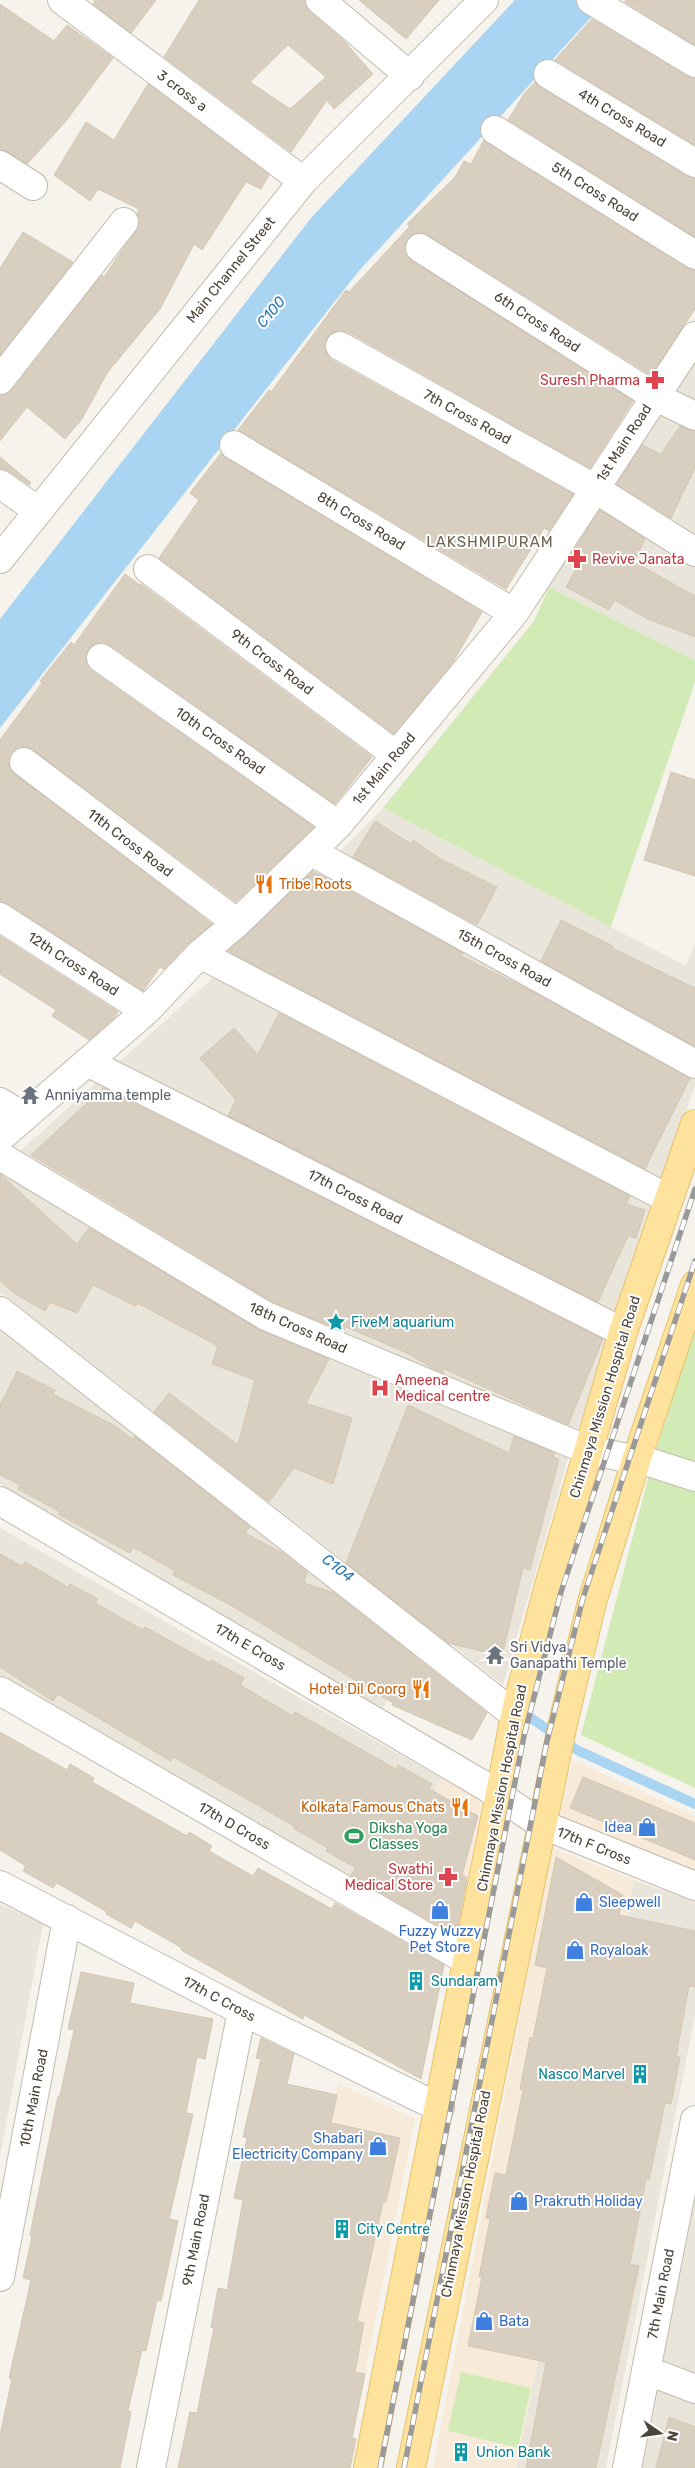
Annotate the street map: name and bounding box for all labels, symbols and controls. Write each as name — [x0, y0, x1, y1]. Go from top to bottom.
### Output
street label: 3 cross a — [154, 67, 210, 115]
street label: 4th Cross Road — [575, 85, 669, 151]
street label: 5th Cross Road — [548, 159, 642, 225]
street label: Main Channel Street — [183, 213, 279, 327]
street label: 6th Cross Road — [491, 288, 583, 356]
water label: C100 — [253, 292, 290, 331]
pharmacy icon: Suresh Pharma — [644, 369, 666, 391]
place label: Suresh Pharma — [540, 372, 640, 389]
street label: 7th Cross Road — [420, 386, 514, 448]
street label: 1st Main Road — [593, 401, 655, 485]
street label: 8th Cross Road — [314, 488, 408, 554]
district label: LAKSHMIPURAM — [426, 533, 554, 551]
pharmacy icon: Revive Janata — [566, 548, 588, 570]
place label: Revive Janata — [592, 551, 684, 568]
street label: 9th Cross Road — [227, 625, 317, 699]
street label: 10th Cross Road — [172, 704, 268, 778]
street label: 1st Main Road — [349, 729, 419, 809]
street label: 11th Cross Road — [84, 805, 176, 881]
restaurant icon: Tribe Roots — [253, 873, 275, 895]
place label: Tribe Roots — [279, 876, 352, 893]
street label: 15th Cross Road — [454, 925, 554, 991]
street label: 12th Cross Road — [24, 928, 122, 1000]
temple icon: Anniyamma temple — [19, 1084, 41, 1106]
place label: Anniyamma temple — [45, 1087, 171, 1104]
street label: 17th Cross Road — [305, 1166, 405, 1228]
street label: Chinmaya Mission Hospital Road — [566, 1294, 644, 1500]
street label: 18th Cross Road — [246, 1299, 350, 1357]
place icon: FiveM aquarium — [325, 1311, 347, 1333]
place label: FiveM aquarium — [351, 1314, 454, 1331]
place label: Ameena Medical centre — [395, 1372, 491, 1405]
hospital icon: Ameena Medical centre — [369, 1377, 391, 1399]
water label: C104 — [319, 1550, 357, 1586]
street label: 17th E Cross — [211, 1620, 289, 1674]
place label: Sri Vidya Ganapathi Temple — [510, 1639, 627, 1672]
temple icon: Sri Vidya Ganapathi Temple — [484, 1644, 506, 1666]
restaurant icon: Hotel Dil Coorg — [410, 1678, 432, 1700]
place label: Hotel Dil Coorg — [309, 1681, 406, 1698]
street label: Chinmaya Mission Hospital Road — [474, 1683, 530, 1893]
restaurant icon: Kolkata Famous Chats — [449, 1796, 471, 1818]
street label: 17th D Cross — [195, 1799, 273, 1853]
place label: Kolkata Famous Chats — [301, 1799, 445, 1816]
shop icon: Idea — [636, 1816, 658, 1838]
place label: Idea — [604, 1819, 632, 1836]
place label: Diksha Yoga Classes — [369, 1820, 448, 1853]
street label: 17th F Cross — [554, 1823, 634, 1869]
sports icon: Diksha Yoga Classes — [343, 1825, 365, 1847]
place label: Swathi Medical Store — [345, 1861, 433, 1894]
pharmacy icon: Swathi Medical Store — [437, 1866, 459, 1888]
shop icon: Sleepwell — [573, 1891, 595, 1913]
place label: Sleepwell — [599, 1894, 661, 1911]
shop icon: Fuzzy Wuzzy Pet Store — [429, 1899, 451, 1921]
place label: Fuzzy Wuzzy Pet Store — [399, 1923, 482, 1956]
shop icon: Royaloak — [564, 1939, 586, 1961]
place label: Royaloak — [590, 1942, 649, 1959]
building icon: Sundaram — [405, 1970, 427, 1992]
street label: 17th C Cross — [180, 1973, 258, 2025]
place label: Sundaram — [431, 1973, 498, 1990]
street label: 10th Main Road — [16, 2047, 52, 2149]
building icon: Nasco Marvel — [629, 2063, 651, 2085]
place label: Nasco Marvel — [538, 2066, 625, 2083]
street label: Chinmaya Mission Hospital Road — [438, 2089, 494, 2299]
place label: Shabari Electricity Company — [232, 2130, 363, 2163]
shop icon: Shabari Electricity Company — [367, 2135, 389, 2157]
shop icon: Prakruth Holiday — [508, 2190, 530, 2212]
street label: 9th Main Road — [179, 2193, 213, 2287]
place label: Prakruth Holiday — [534, 2193, 643, 2210]
building icon: City Centre — [331, 2218, 353, 2240]
place label: City Centre — [357, 2221, 430, 2238]
street label: 7th Main Road — [644, 2247, 678, 2341]
shop icon: Bata — [473, 2310, 495, 2332]
place label: Bata — [499, 2313, 529, 2330]
north arrow — [635, 2408, 685, 2458]
text: N — [663, 2429, 682, 2443]
building icon: Union Bank — [450, 2441, 472, 2463]
place label: Union Bank — [476, 2444, 551, 2461]

